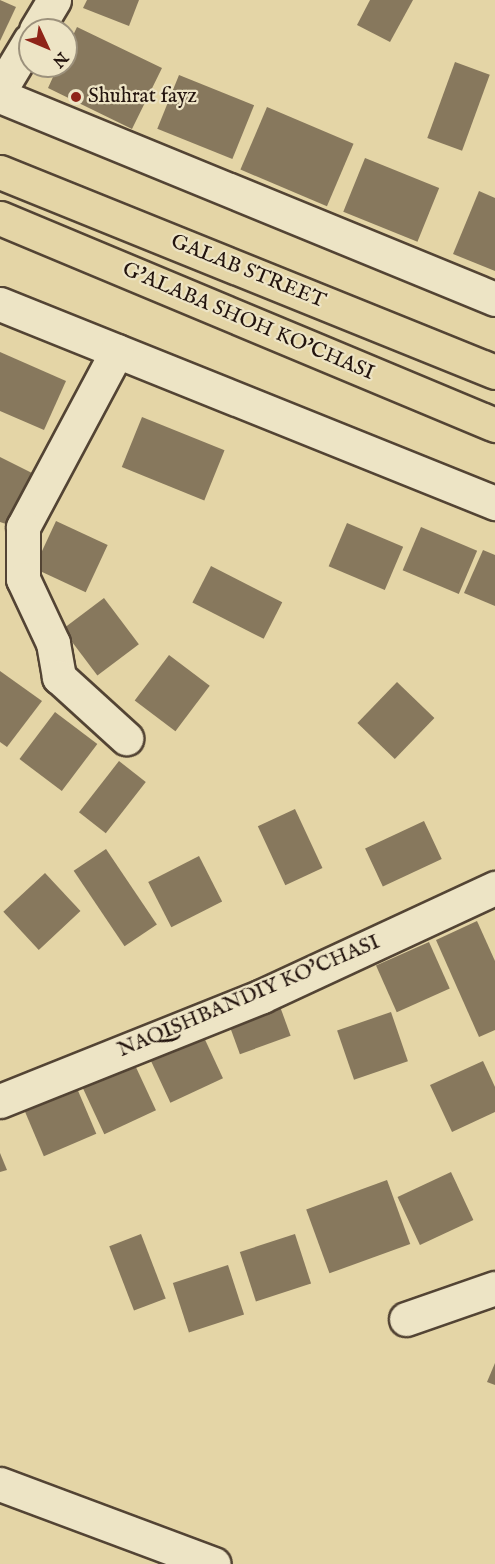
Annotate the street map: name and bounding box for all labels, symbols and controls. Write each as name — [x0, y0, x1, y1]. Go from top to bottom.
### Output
north arrow — [18, 18, 78, 78]
text: N — [48, 47, 72, 71]
place label: Shuhrat fayz — [88, 84, 197, 110]
marker: Shuhrat fayz — [69, 90, 83, 104]
street label: GALAB STREET — [167, 229, 329, 315]
street label: G'ALABA SHOH KO'CHASI — [118, 257, 378, 387]
street label: NAQISHBANDIY KO'CHASI — [114, 930, 384, 1064]

